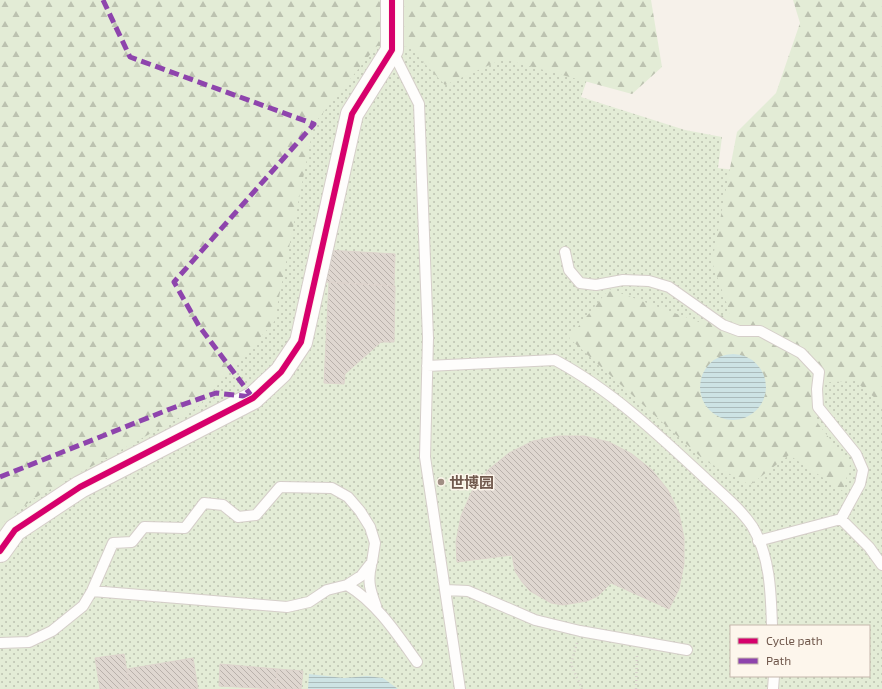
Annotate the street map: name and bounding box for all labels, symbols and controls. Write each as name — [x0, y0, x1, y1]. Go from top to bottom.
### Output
place label: 世博园 — [449, 473, 494, 491]
marker: 世博园 — [436, 477, 446, 487]
legend — [730, 625, 870, 677]
text: Cycle path — [766, 633, 823, 647]
text: Path — [766, 653, 791, 667]

